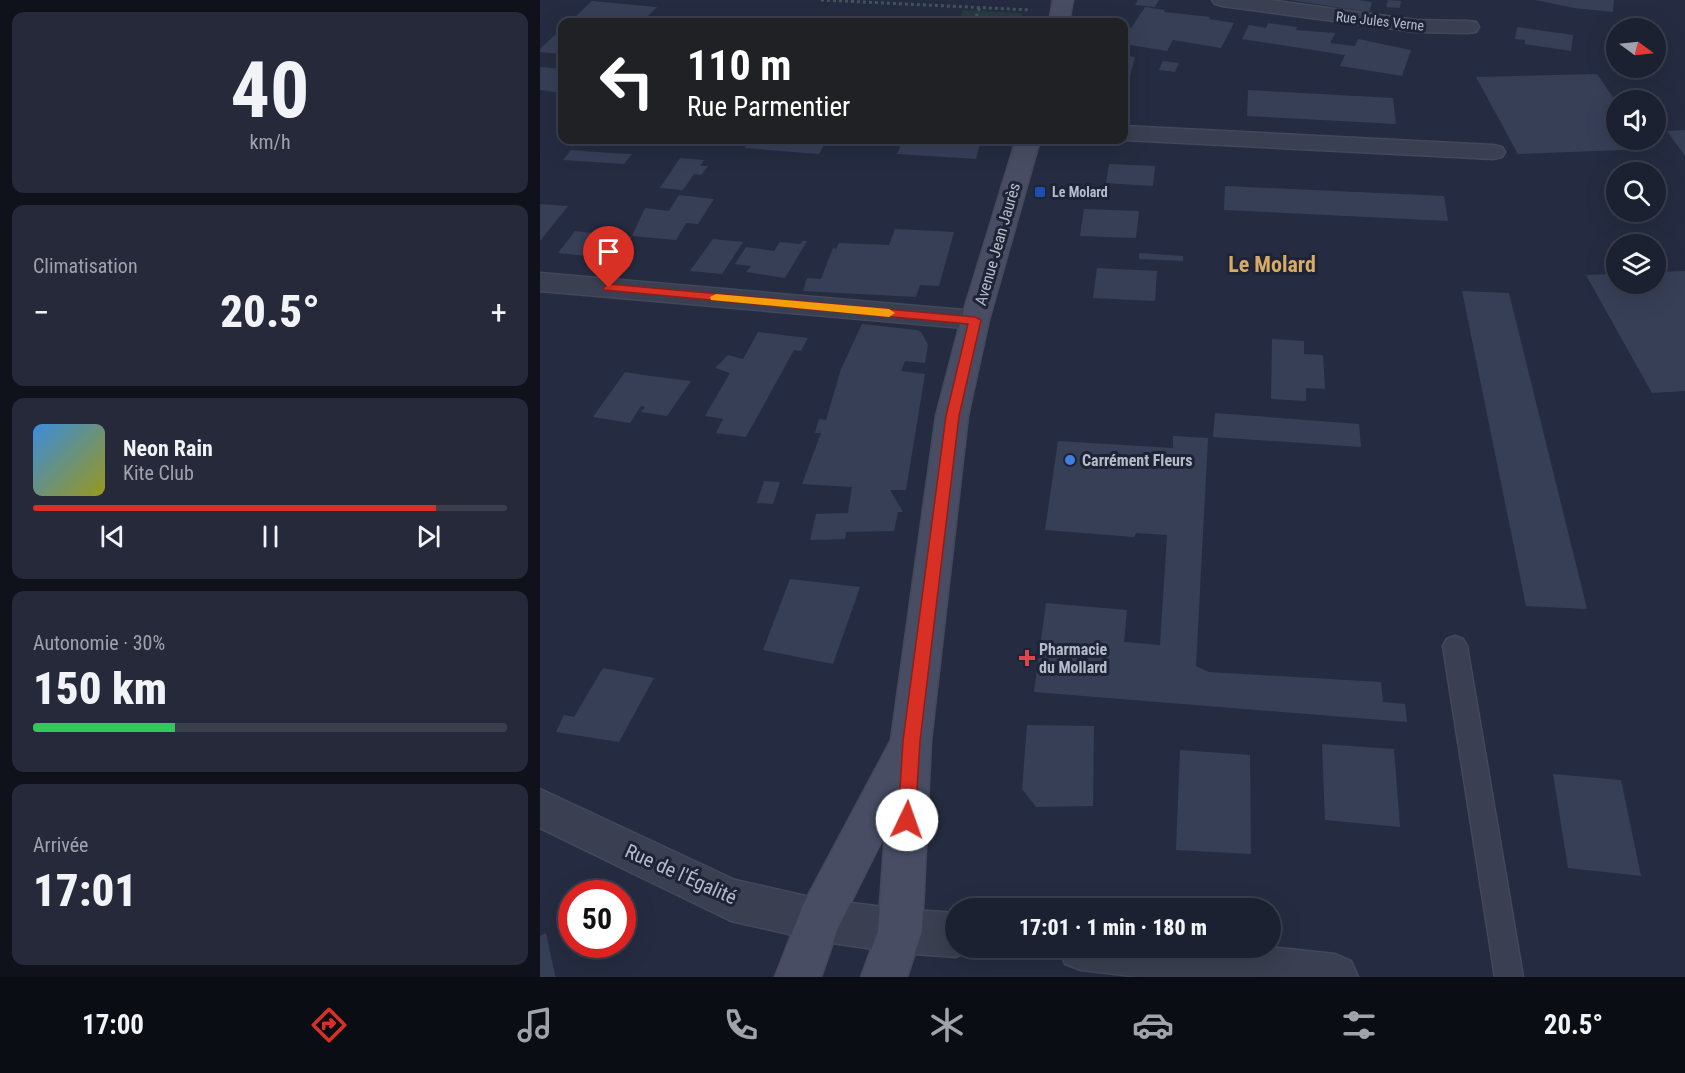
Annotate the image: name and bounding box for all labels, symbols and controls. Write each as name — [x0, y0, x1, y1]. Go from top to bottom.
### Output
street label: Rue Jules Verne — [1335, 8, 1425, 34]
north arrow — [1606, 18, 1666, 78]
map controls — [1606, 18, 1666, 294]
text: 110 m — [687, 41, 792, 90]
icon: left — [588, 42, 666, 120]
text: 40 — [231, 45, 309, 136]
button: sound — [1606, 90, 1666, 150]
text: Rue Parmentier — [687, 91, 850, 123]
text: km/h — [249, 130, 291, 154]
button: search — [1606, 162, 1666, 222]
street label: Avenue Jean Jaurès — [971, 181, 1024, 308]
place label: Le Molard — [1052, 184, 1108, 200]
marker: Le Molard — [1033, 185, 1047, 199]
pin — [583, 226, 634, 288]
button: layers — [1606, 234, 1666, 294]
icon: arrive — [592, 235, 625, 268]
district label: Le Molard — [1228, 252, 1316, 277]
text: Climatisation — [33, 254, 138, 278]
text: 20.5° — [220, 285, 320, 338]
text: − — [33, 293, 50, 332]
text: + — [491, 293, 507, 332]
text: Neon Rain — [123, 436, 213, 461]
place label: Carrément Fleurs — [1082, 451, 1192, 470]
marker: Carrément Fleurs — [1063, 453, 1077, 467]
text: Kite Club — [123, 461, 194, 485]
icon: previous — [96, 520, 129, 553]
icon: pause — [254, 520, 287, 553]
icon: next — [412, 520, 445, 553]
text: Autonomie · 30% — [33, 631, 165, 655]
place label: Pharmacie du Mollard — [1039, 640, 1108, 677]
marker: Pharmacie du Mollard — [1020, 651, 1034, 665]
text: 150 km — [33, 662, 167, 715]
position arrow — [875, 788, 939, 852]
text: Arrivée — [33, 833, 89, 857]
street label: Rue de l'Égalité — [621, 839, 741, 909]
text: 17:01 — [33, 864, 137, 917]
speed limit sign: 50 — [558, 880, 636, 958]
text: 17:01 · 1 min · 180 m — [1019, 915, 1207, 940]
icon: directions — [308, 1004, 350, 1046]
icon: music — [514, 1004, 556, 1046]
icon: phone — [720, 1004, 762, 1046]
icon: climate — [926, 1004, 968, 1046]
icon: car — [1132, 1004, 1174, 1046]
icon: filters — [1338, 1004, 1380, 1046]
text: 17:00 — [82, 1009, 144, 1041]
text: 20.5° — [1544, 1009, 1603, 1041]

